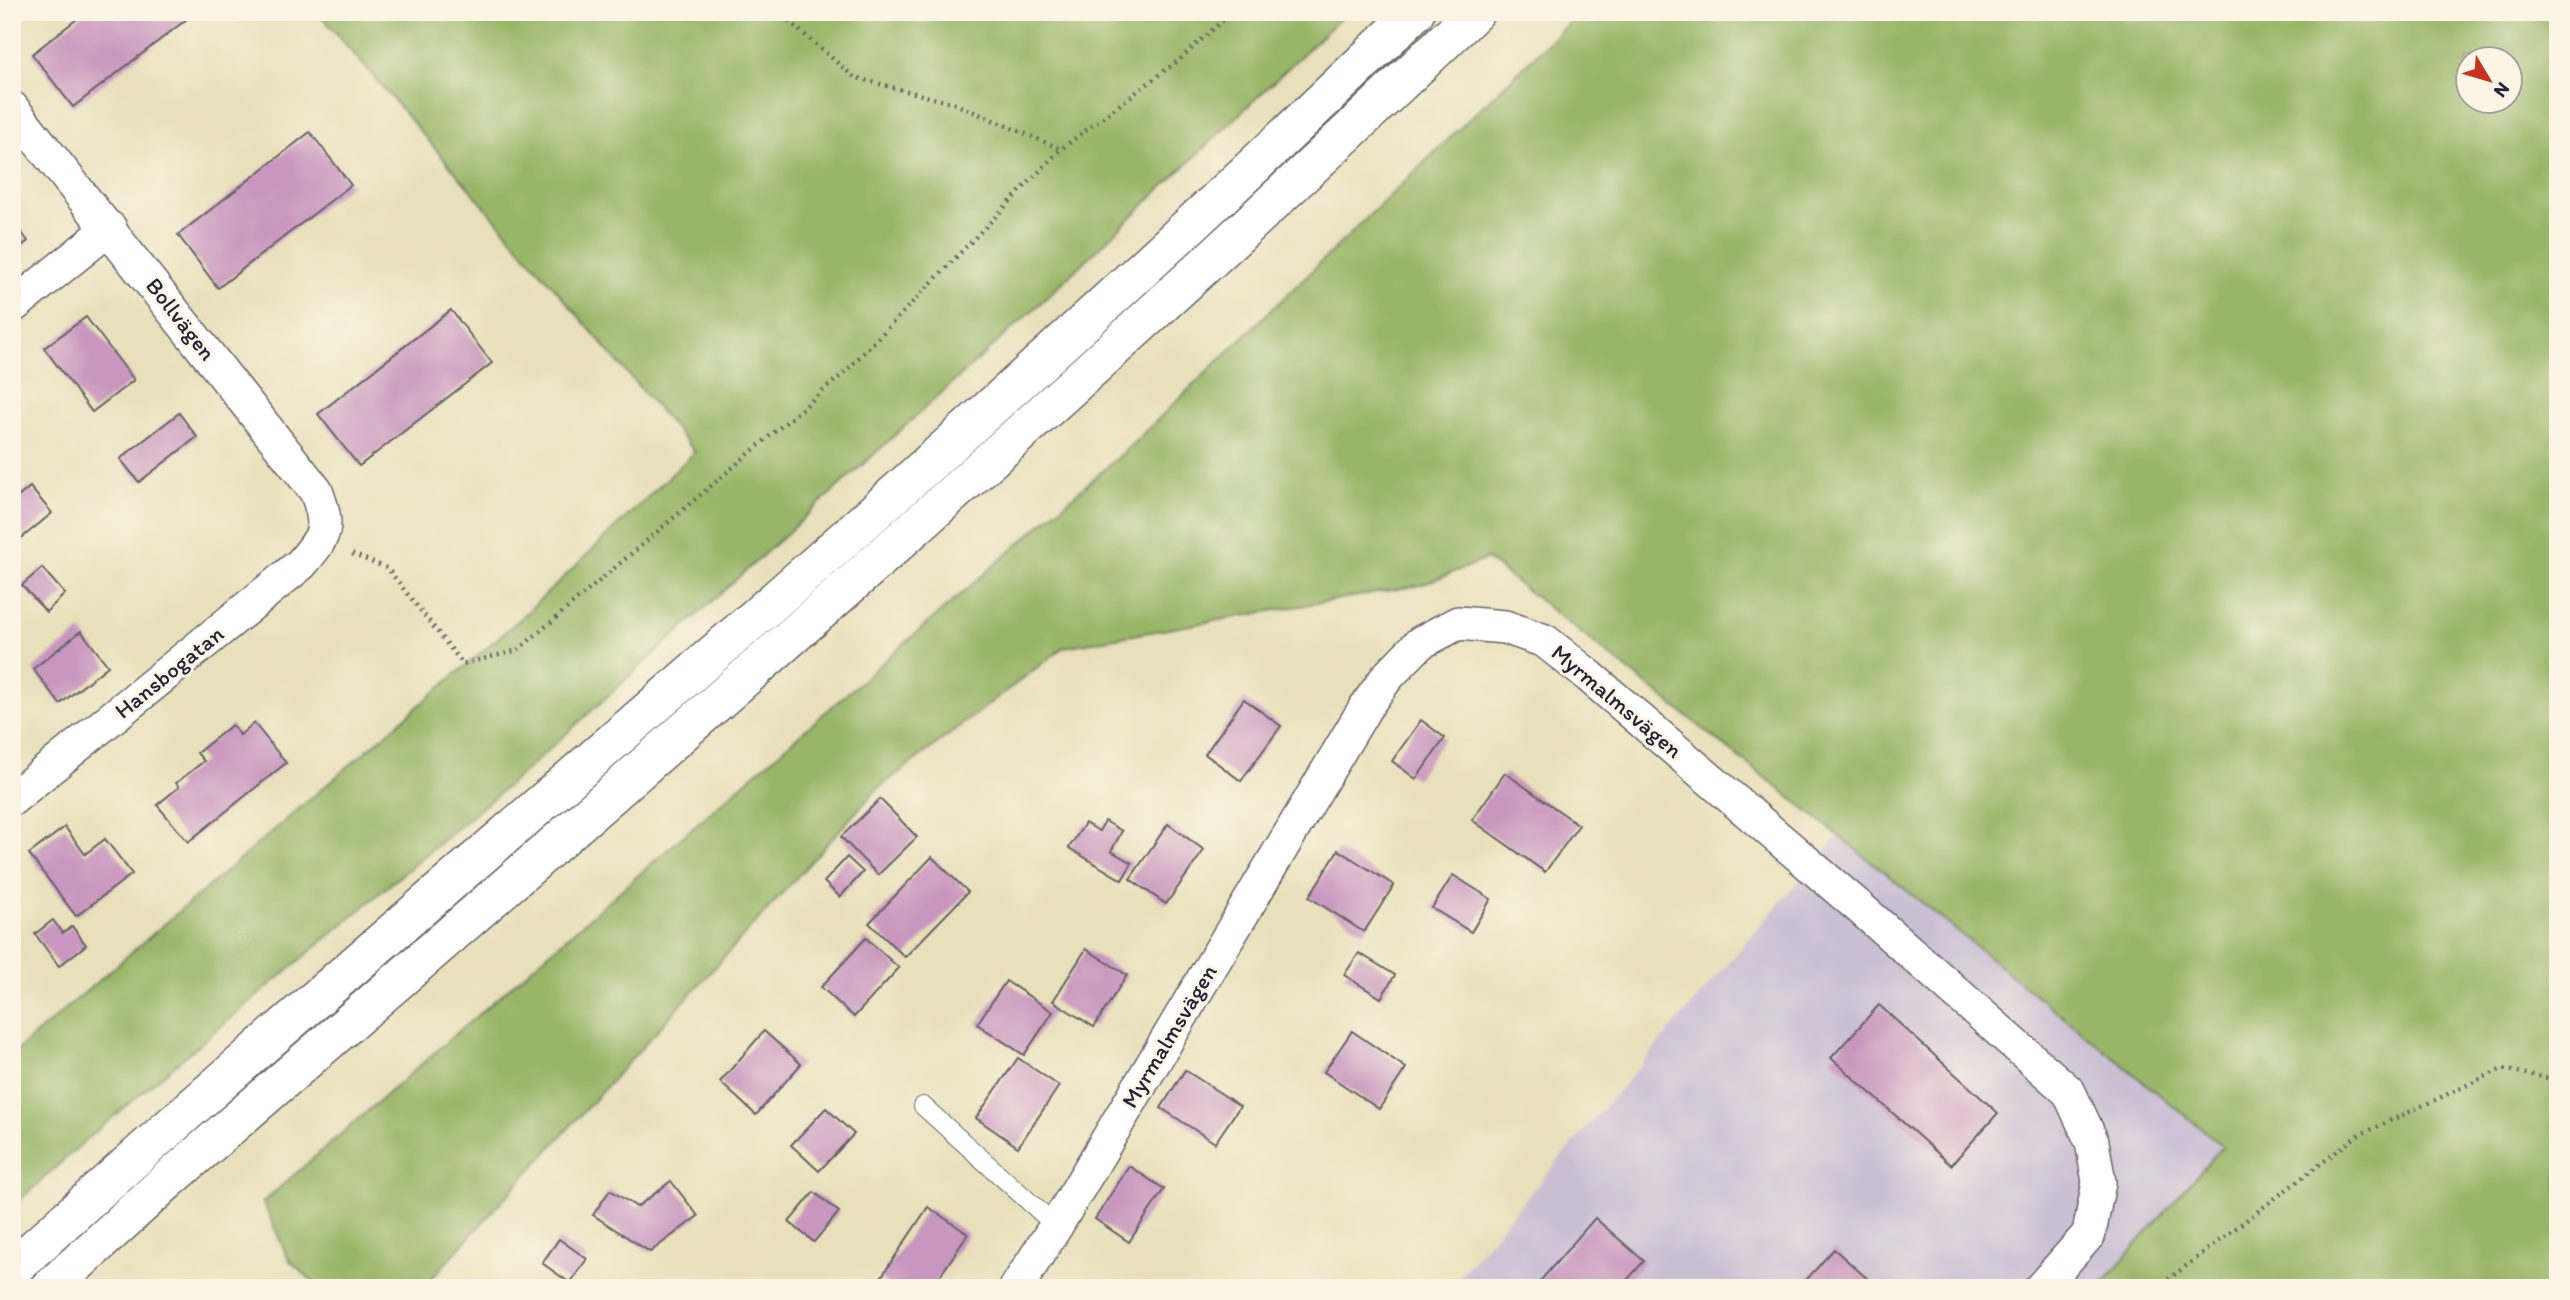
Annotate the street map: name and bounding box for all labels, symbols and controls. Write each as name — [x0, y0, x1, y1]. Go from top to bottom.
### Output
north arrow — [2454, 46, 2524, 116]
text: N — [2489, 78, 2515, 102]
street label: Bollvägen — [140, 272, 222, 366]
street label: Hansbogatan — [109, 620, 229, 724]
street label: Myrmalmsvägen — [1546, 638, 1688, 764]
street label: Myrmalmsvägen — [1115, 959, 1223, 1113]

